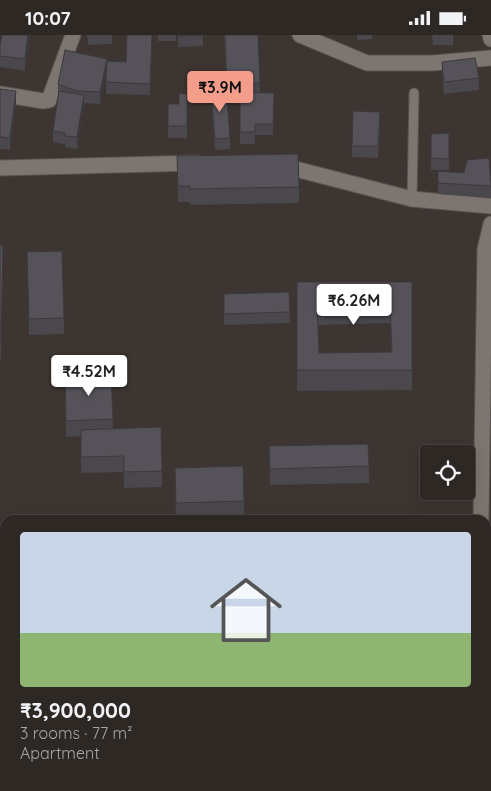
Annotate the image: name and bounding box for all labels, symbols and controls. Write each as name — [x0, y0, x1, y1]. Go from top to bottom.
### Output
text: 10:07 — [25, 6, 71, 30]
pin: ₹3.9M — [185, 71, 255, 113]
text: ₹3.9M — [198, 77, 242, 97]
pin: ₹6.26M — [313, 283, 395, 326]
text: ₹6.26M — [328, 290, 380, 310]
pin: ₹4.52M — [48, 355, 130, 397]
text: ₹4.52M — [62, 361, 116, 381]
map controls — [420, 445, 475, 500]
button: locate — [420, 445, 475, 500]
icon: home — [201, 565, 291, 655]
text: ₹3,900,000 — [20, 697, 131, 723]
text: 3 rooms · 77 m² — [20, 723, 132, 743]
text: Apartment — [20, 743, 100, 763]

